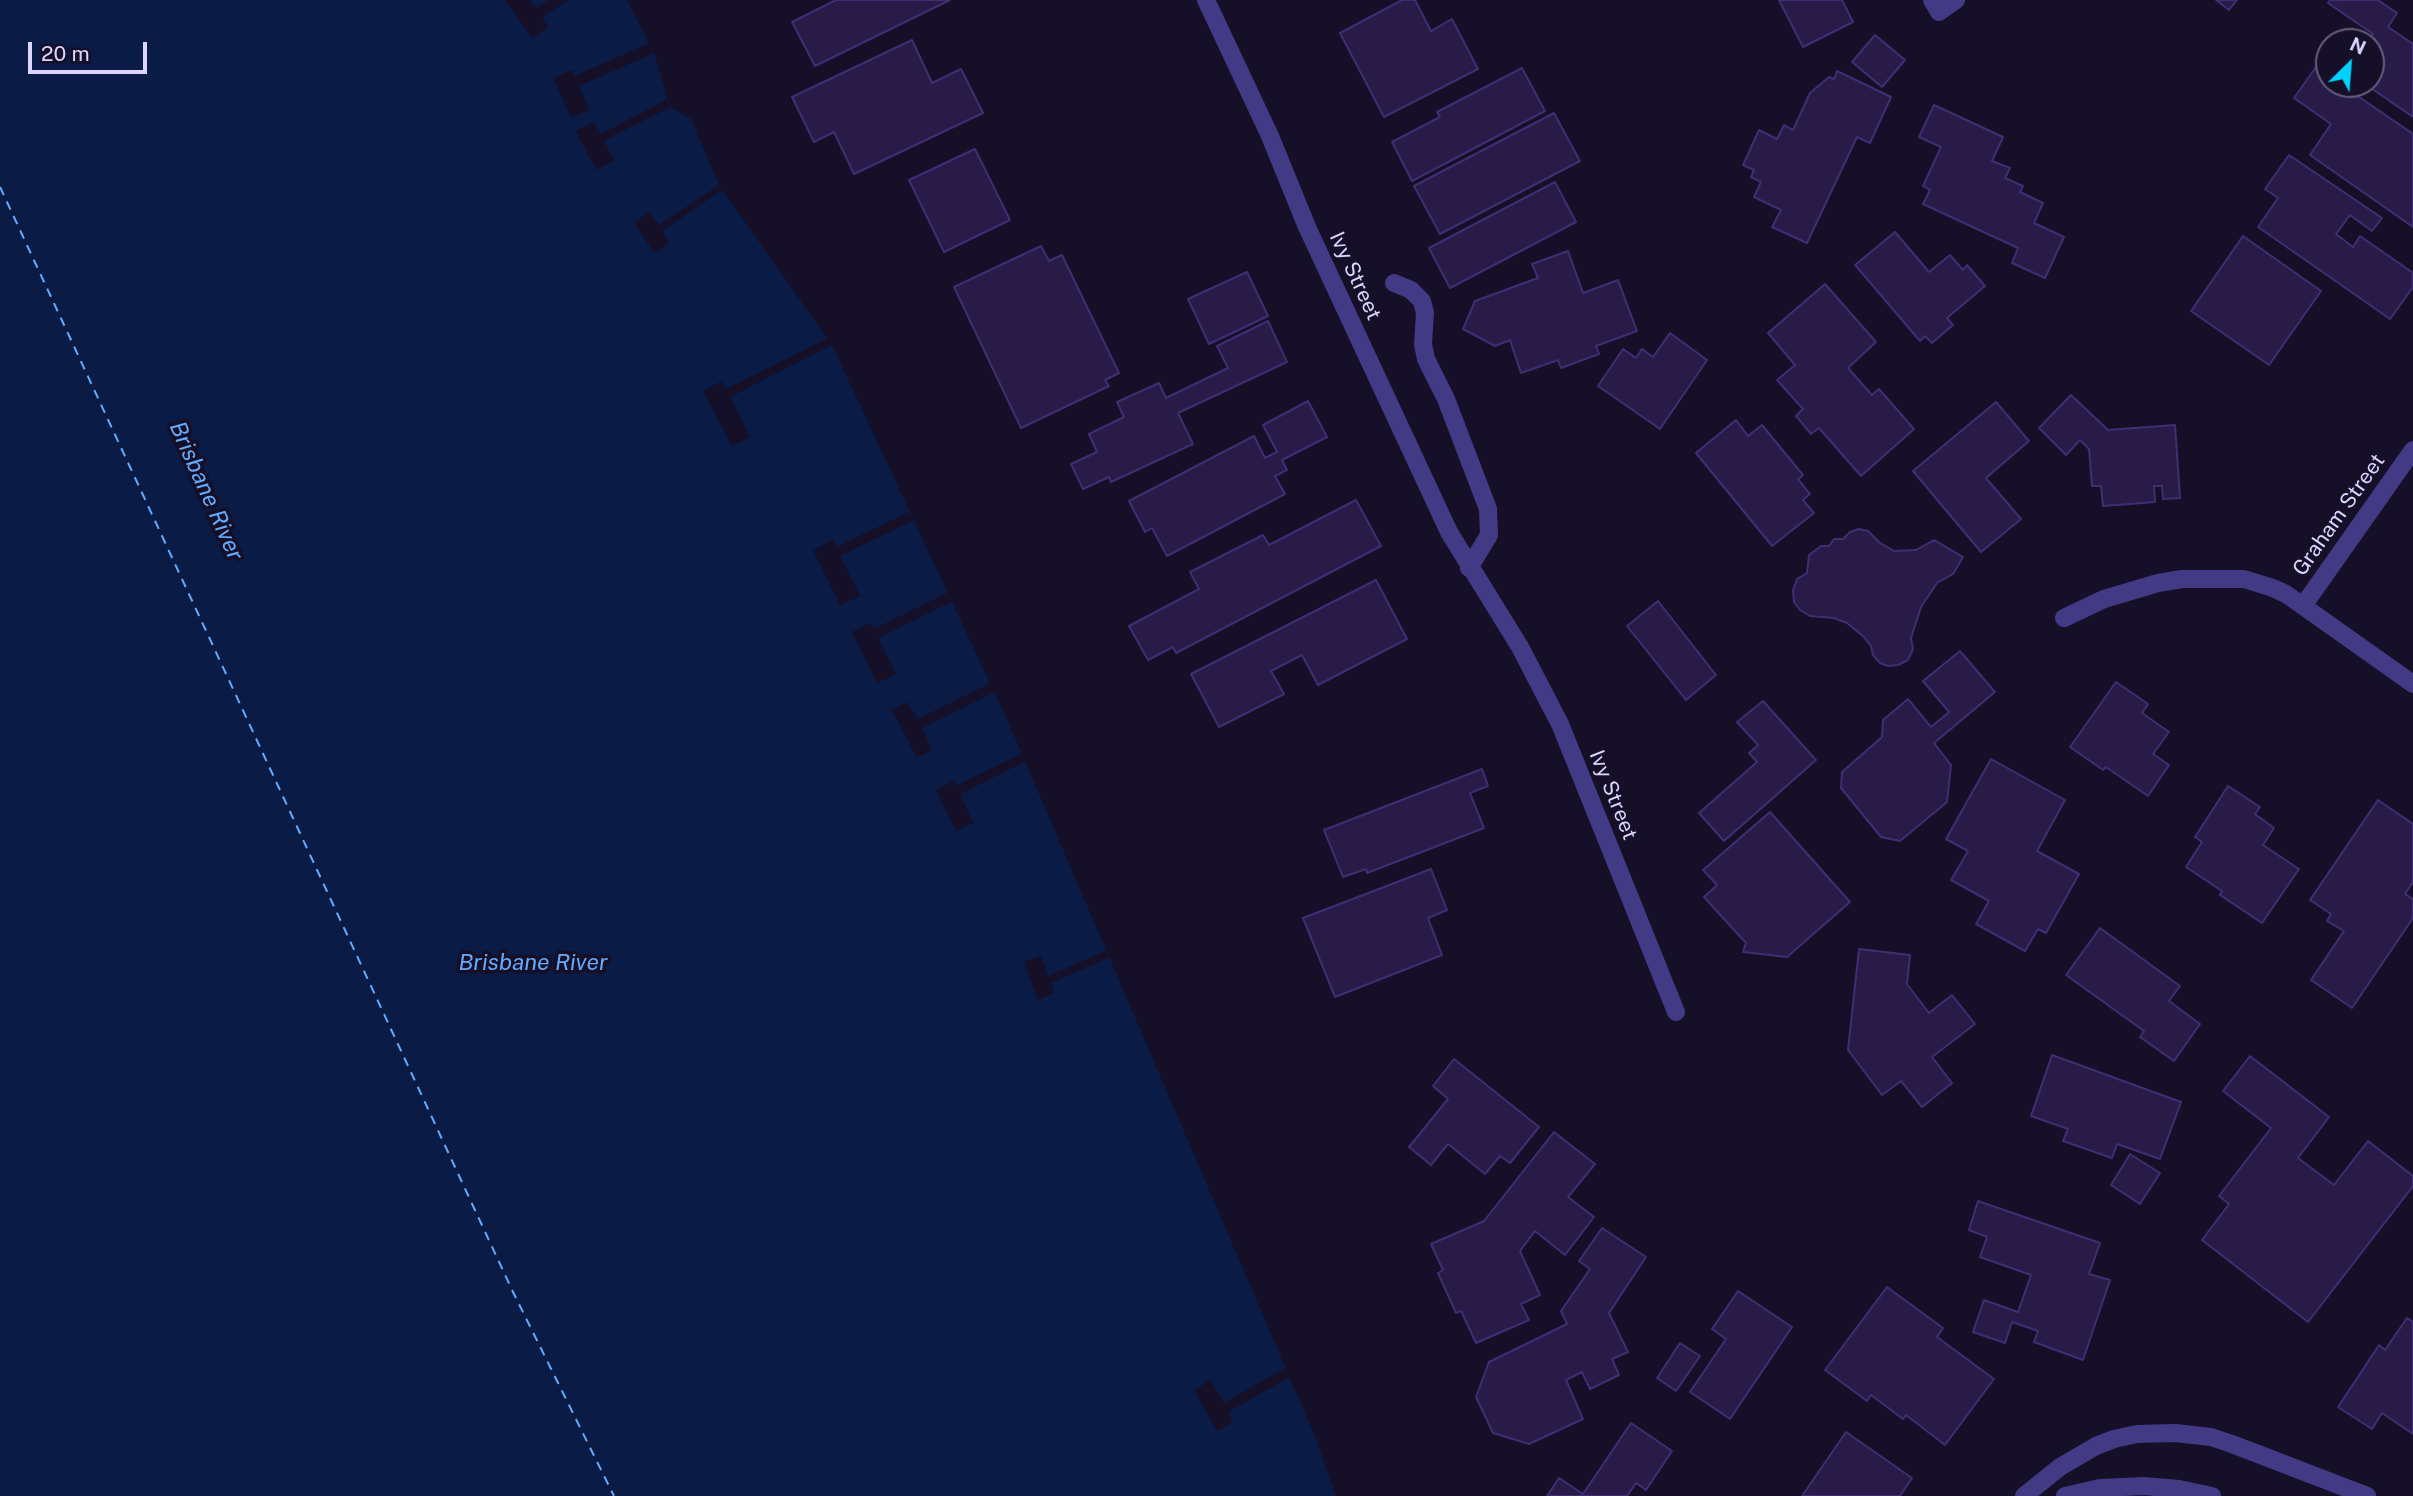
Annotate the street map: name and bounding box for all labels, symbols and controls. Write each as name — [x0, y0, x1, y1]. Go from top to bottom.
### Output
scale bar — [32, 28, 150, 72]
north arrow — [2315, 28, 2385, 98]
text: N — [2347, 33, 2369, 59]
text: 20 m — [41, 41, 90, 66]
street label: Ivy Street — [1324, 228, 1386, 324]
water label: Brisbane River — [163, 417, 249, 565]
street label: Graham Street — [2288, 449, 2390, 581]
street label: Ivy Street — [1584, 747, 1642, 843]
water label: Brisbane River — [458, 949, 608, 977]

